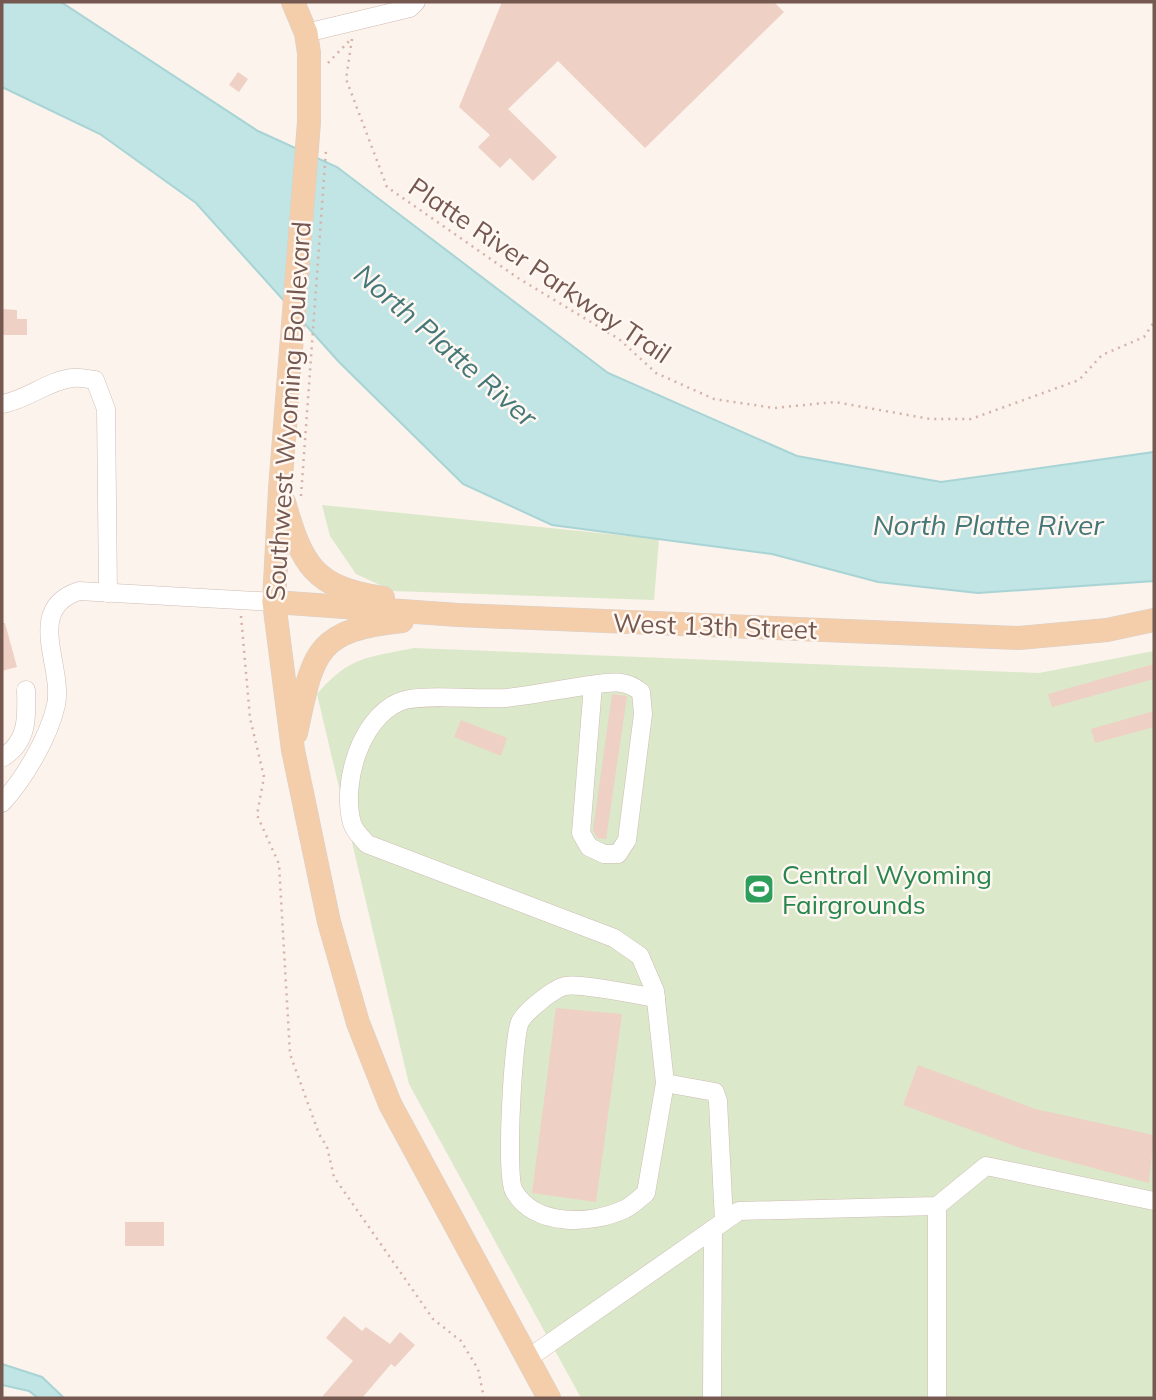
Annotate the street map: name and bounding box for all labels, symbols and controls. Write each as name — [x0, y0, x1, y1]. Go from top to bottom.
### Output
street label: Platte River Parkway Trail — [403, 170, 677, 370]
street label: Southwest Wyoming Boulevard — [258, 220, 318, 602]
water label: North Platte River — [347, 256, 546, 435]
water label: North Platte River — [873, 507, 1105, 542]
street label: West 13th Street — [612, 606, 818, 646]
place label: Central Wyoming Fairgrounds — [782, 858, 992, 921]
sports icon: Central Wyoming Fairgrounds — [742, 872, 776, 906]

